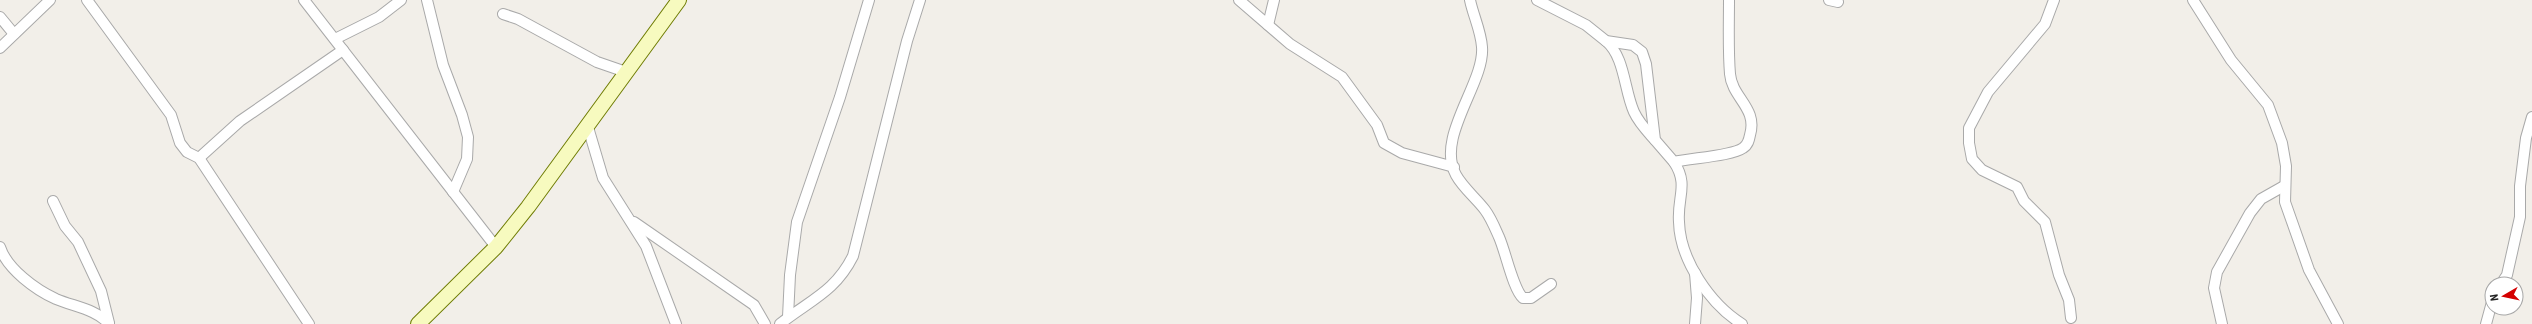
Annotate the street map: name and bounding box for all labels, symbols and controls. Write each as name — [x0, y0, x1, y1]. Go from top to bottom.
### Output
north arrow — [2484, 276, 2524, 316]
text: N — [2488, 293, 2502, 302]

